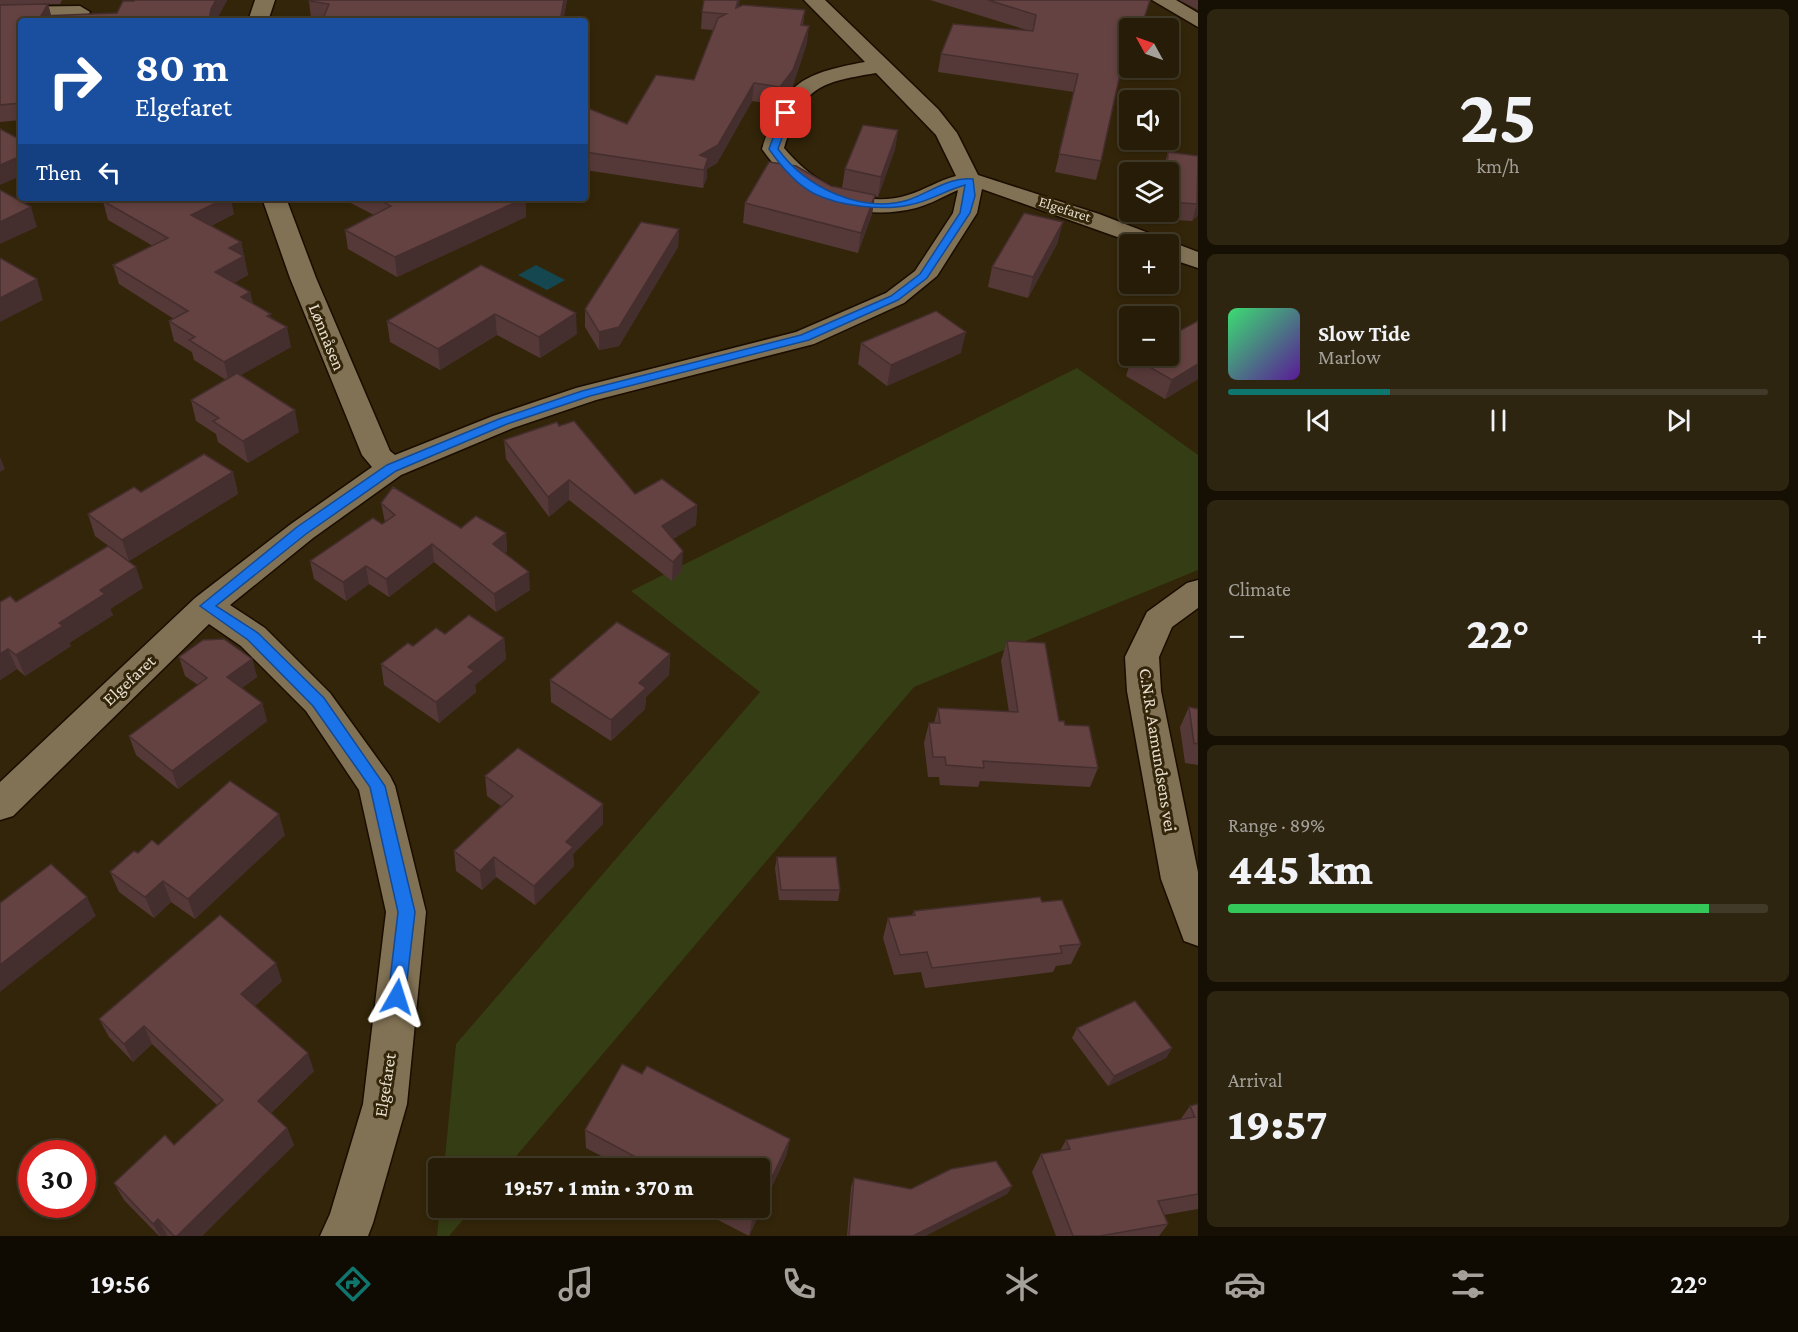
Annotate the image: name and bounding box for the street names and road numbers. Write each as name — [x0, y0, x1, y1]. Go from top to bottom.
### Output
street label: Elgefaret — [1037, 193, 1094, 226]
street label: Lønnåsen — [305, 301, 350, 374]
street label: Elgefaret — [99, 650, 160, 709]
street label: C.N.R. Aamundsens vei — [1135, 667, 1181, 834]
street label: Elgefaret — [370, 1051, 400, 1118]

